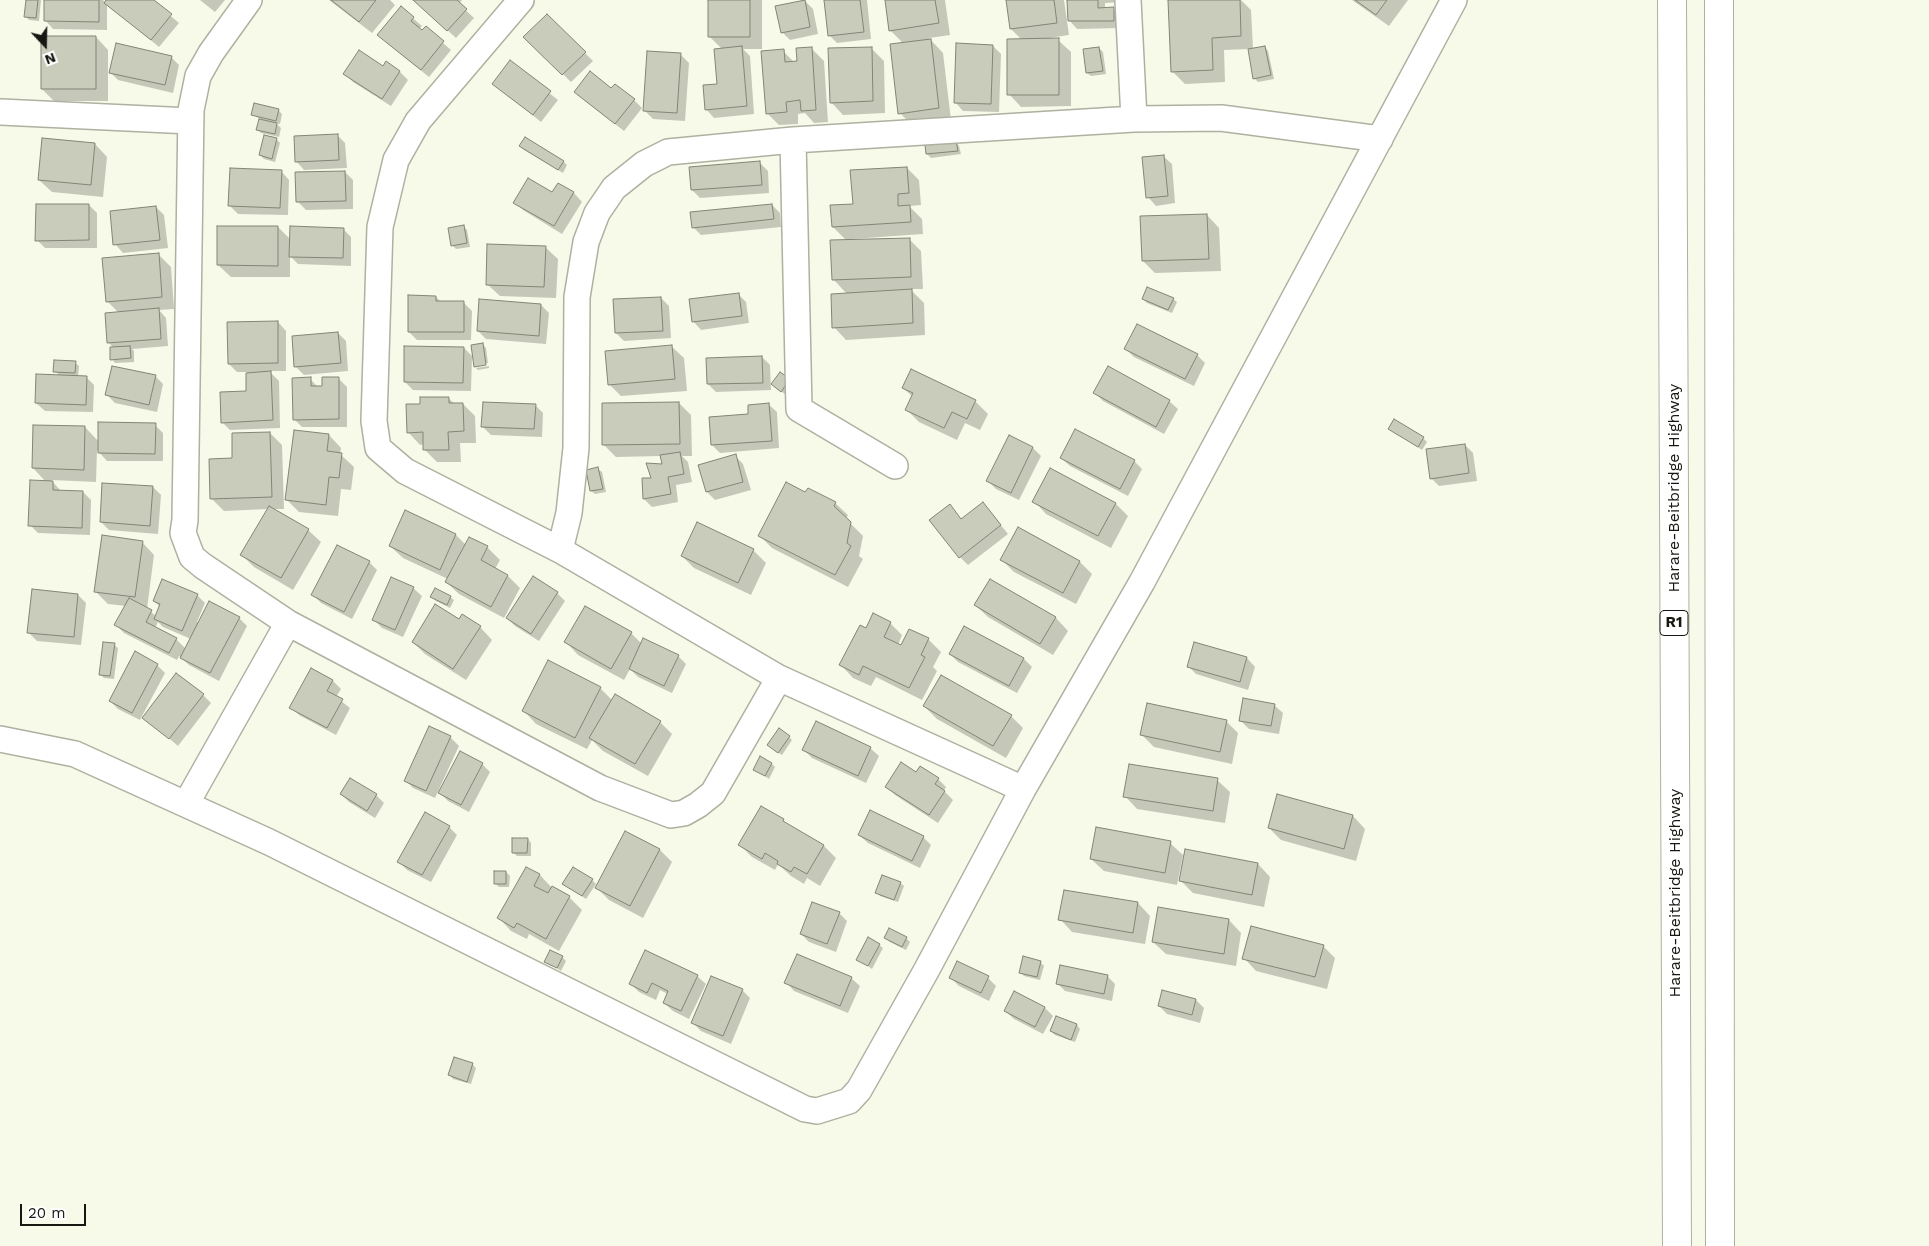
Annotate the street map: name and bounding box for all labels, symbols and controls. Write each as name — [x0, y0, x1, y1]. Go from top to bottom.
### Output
north arrow — [20, 20, 70, 70]
text: N — [43, 50, 58, 68]
street label: Harare-Beitbridge Highway — [1664, 384, 1684, 592]
road number: R1 — [1660, 610, 1688, 636]
street label: Harare-Beitbridge Highway — [1665, 789, 1685, 997]
scale bar — [22, 1194, 89, 1226]
text: 20 m — [28, 1204, 66, 1222]

